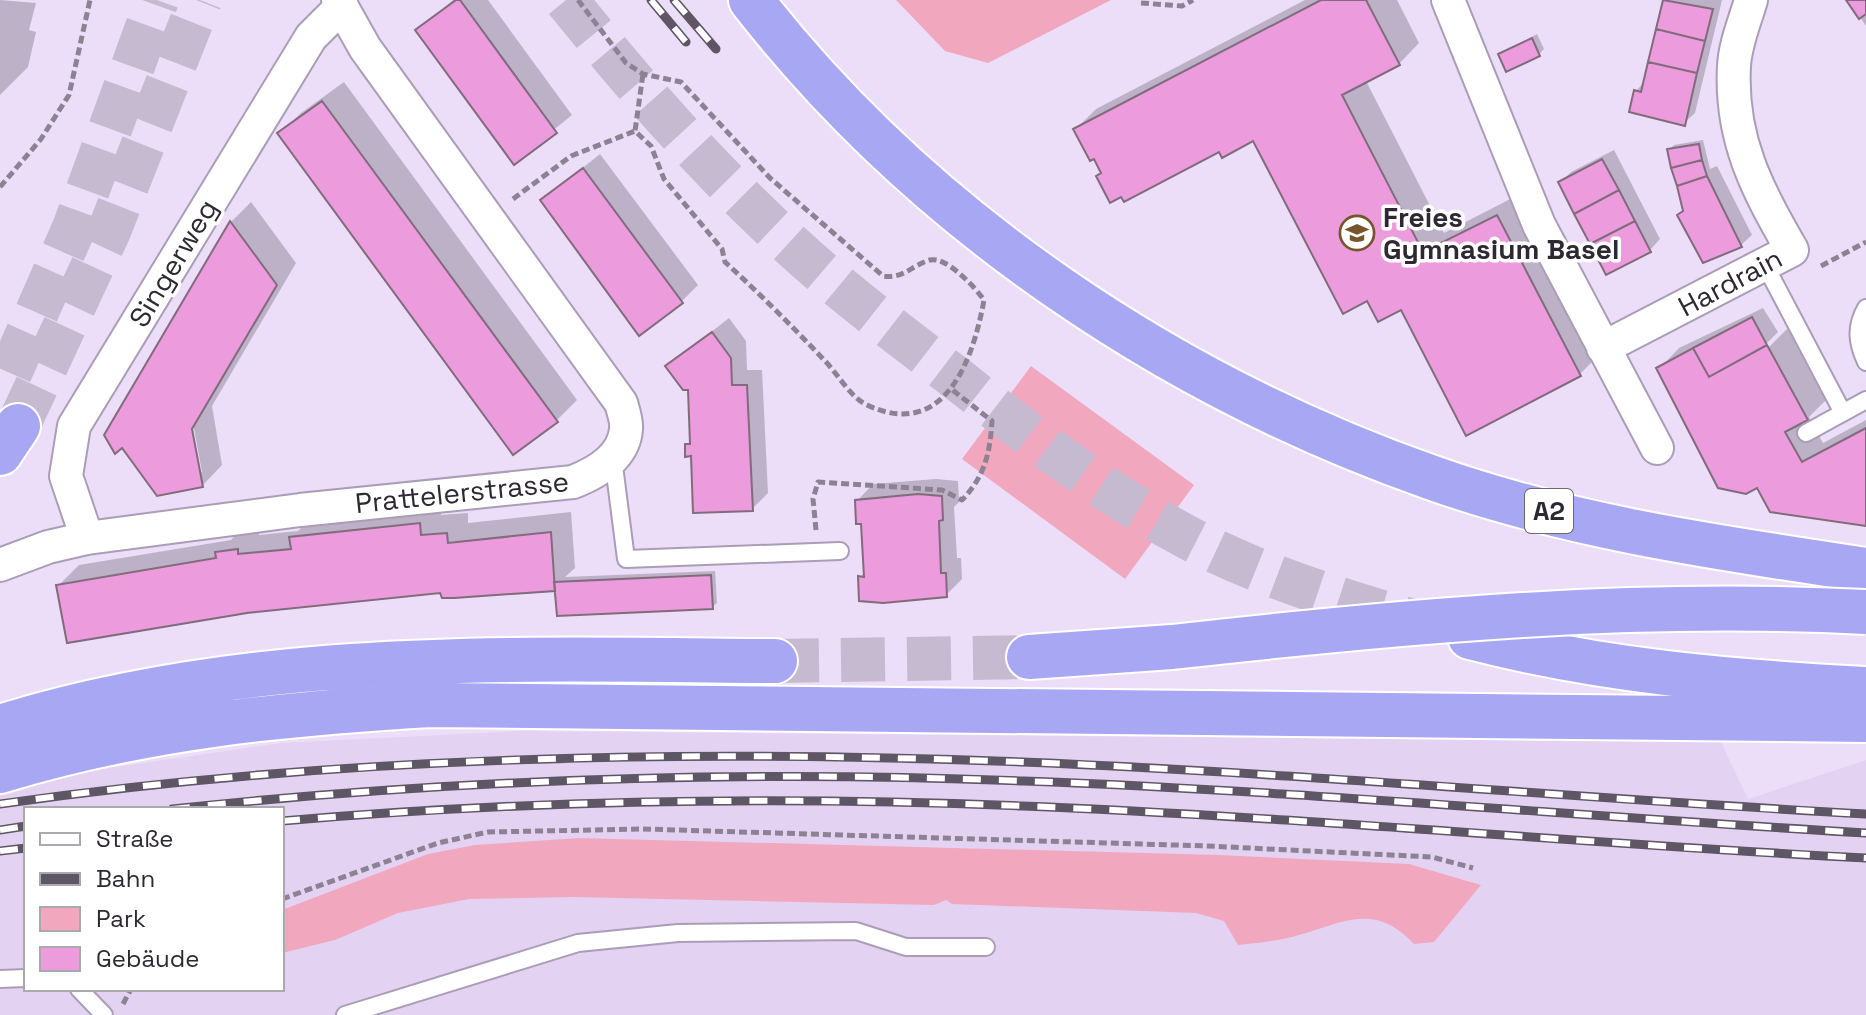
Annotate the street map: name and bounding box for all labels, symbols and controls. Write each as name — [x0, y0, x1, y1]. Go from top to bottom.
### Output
street label: Singerweg — [121, 192, 225, 334]
place label: Freies Gymnasium Basel — [1383, 199, 1619, 267]
school or university icon: Freies Gymnasium Basel — [1338, 214, 1376, 252]
street label: Hardrain — [1672, 240, 1788, 324]
street label: Prattelerstrasse — [353, 463, 571, 521]
road number: A2 — [1525, 489, 1573, 533]
legend — [24, 807, 284, 991]
text: Straße — [96, 823, 173, 854]
text: Bahn — [96, 863, 155, 894]
text: Park — [96, 903, 146, 934]
text: Gebäude — [96, 943, 199, 974]

